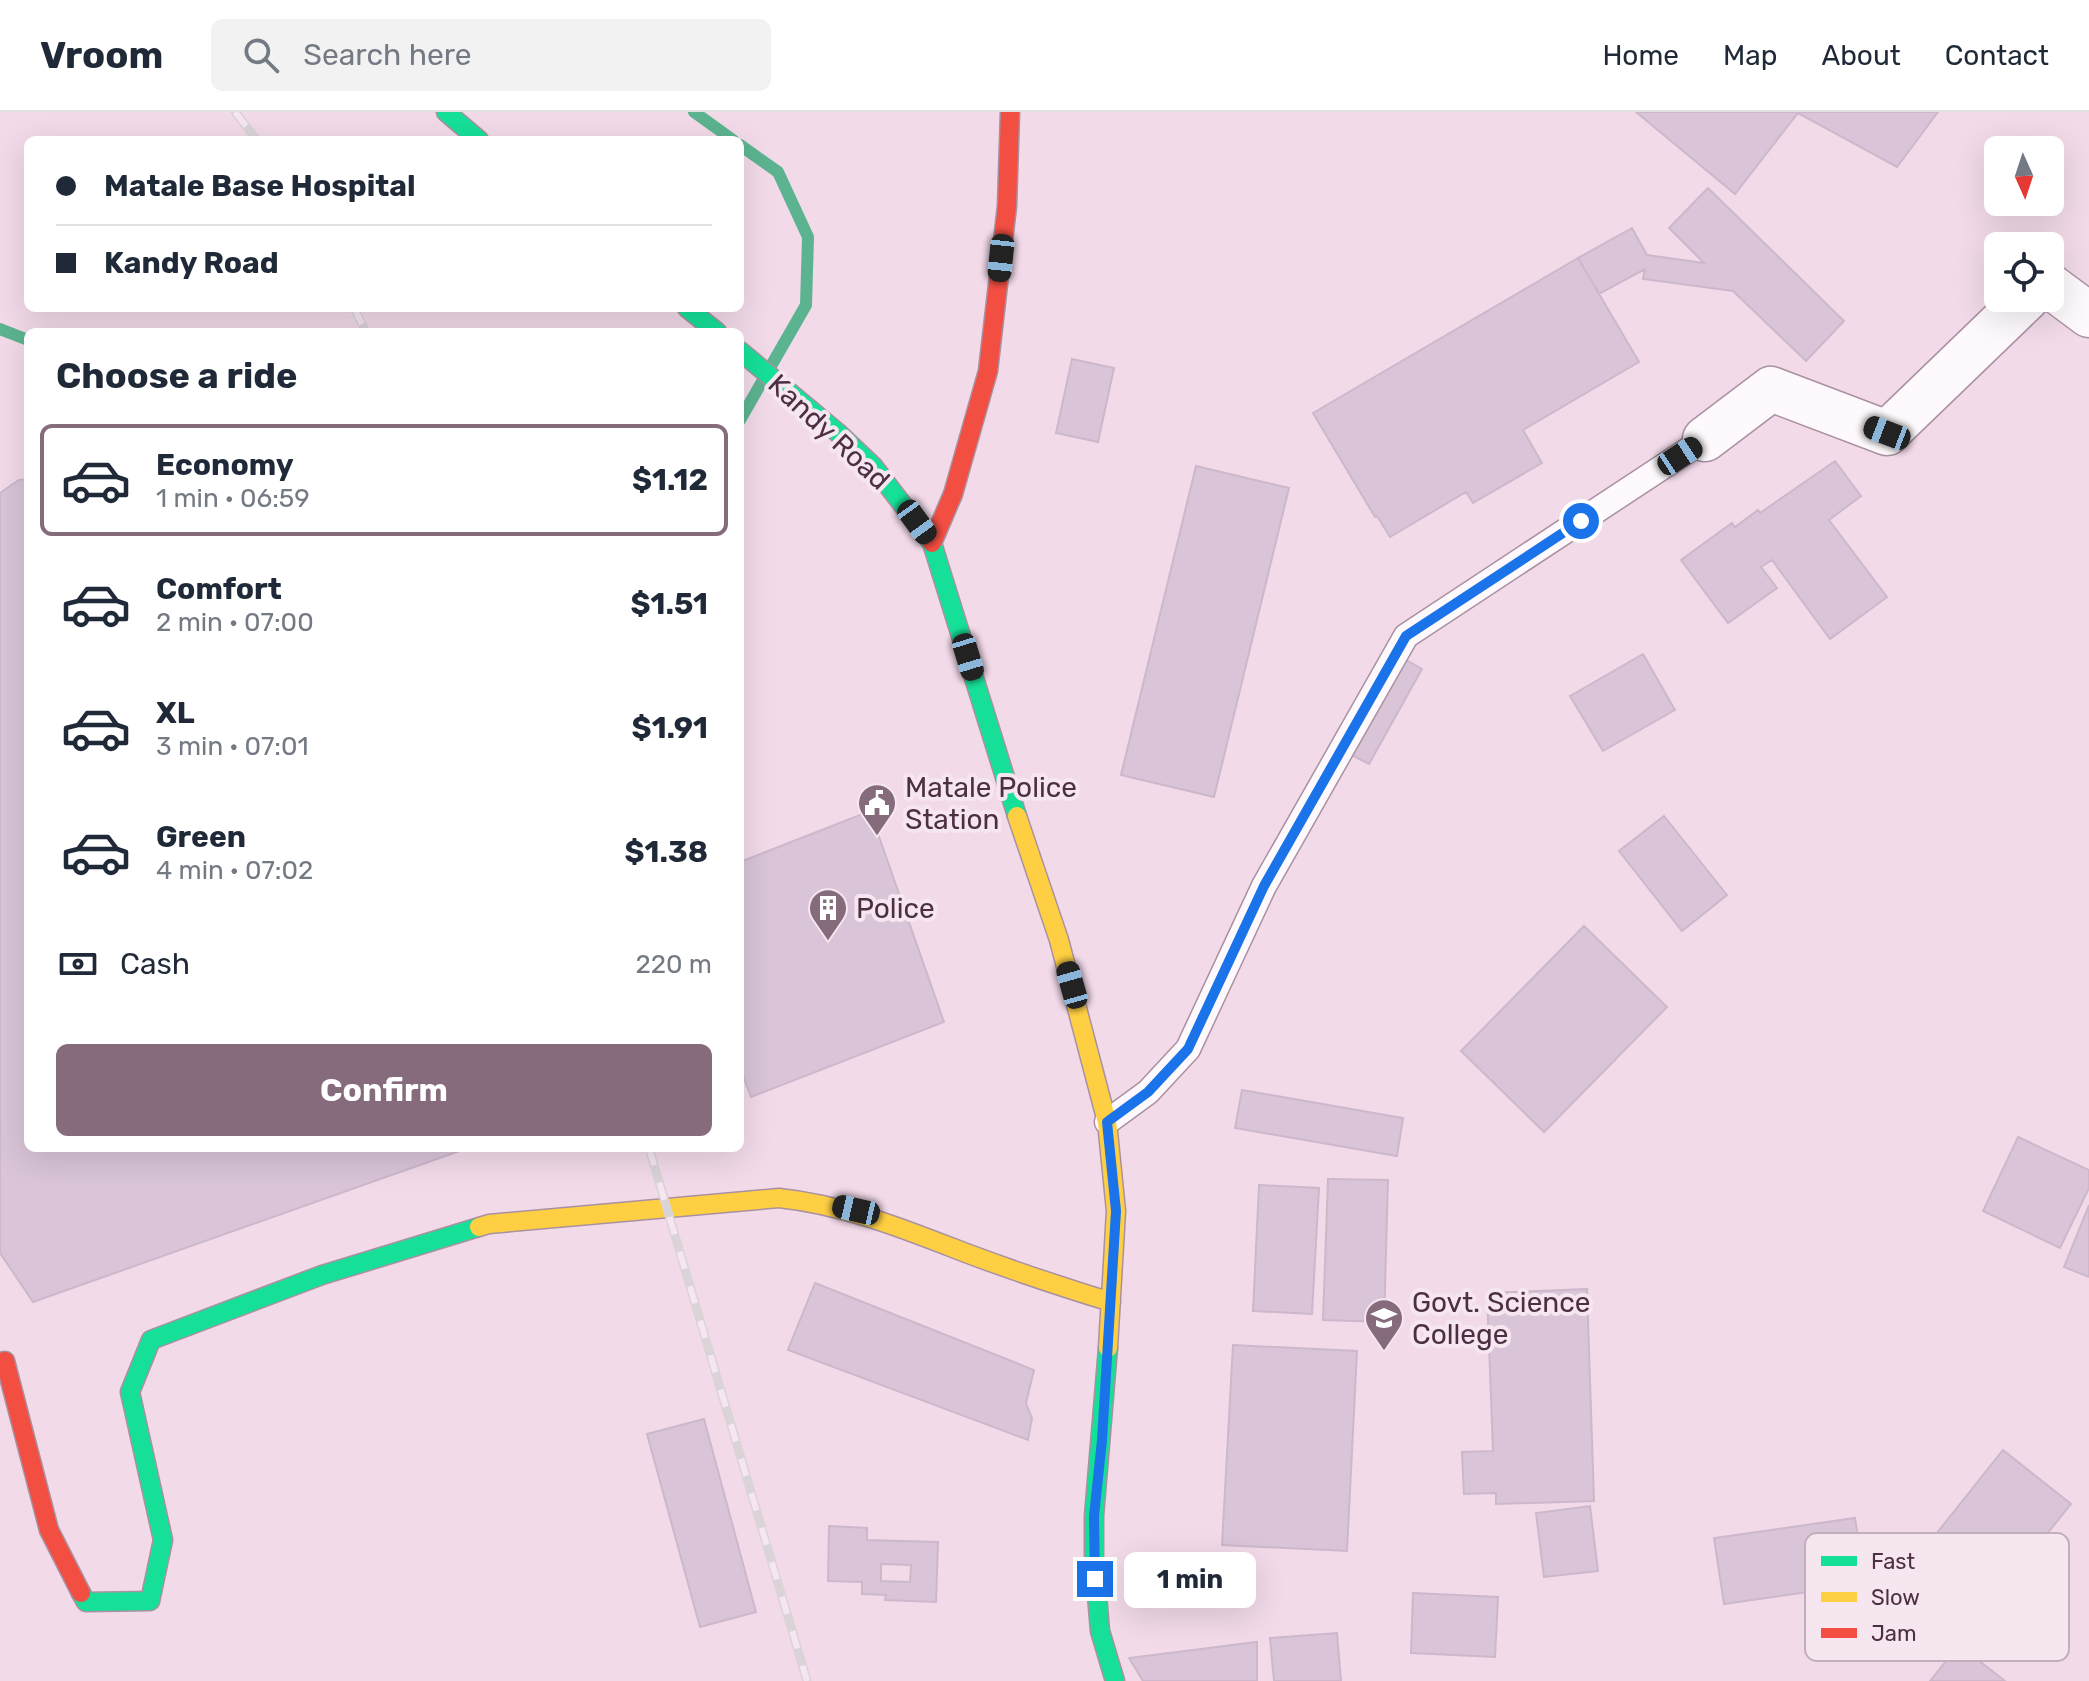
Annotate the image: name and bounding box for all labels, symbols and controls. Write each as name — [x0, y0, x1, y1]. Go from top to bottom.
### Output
search box — [211, 19, 771, 91]
text: Vroom — [40, 32, 163, 78]
icon: search — [239, 33, 283, 77]
text: Search here — [303, 37, 472, 73]
text: Home — [1602, 39, 1679, 72]
text: Map — [1723, 39, 1777, 72]
text: About — [1821, 39, 1901, 72]
text: Contact — [1945, 39, 2049, 72]
north arrow — [1984, 136, 2064, 216]
map controls — [1984, 136, 2064, 312]
text: Matale Base Hospital — [104, 168, 416, 204]
button: locate — [1984, 232, 2064, 312]
car — [987, 233, 1015, 283]
text: Kandy Road — [104, 245, 279, 281]
text: Choose a ride — [56, 354, 297, 397]
street label: Kandy Road — [762, 368, 896, 496]
car — [1860, 413, 1914, 453]
car — [1653, 433, 1707, 479]
icon: car — [60, 444, 132, 516]
text: Economy — [156, 447, 294, 483]
text: $1.12 — [632, 462, 708, 498]
text: 1 min · 06:59 — [156, 483, 310, 514]
car — [893, 496, 941, 548]
route start — [1563, 503, 1599, 539]
icon: car — [60, 568, 132, 640]
text: Comfort — [156, 571, 282, 607]
text: $1.51 — [630, 586, 708, 622]
text: 2 min · 07:00 — [156, 607, 314, 638]
car — [950, 631, 986, 683]
icon: car — [60, 692, 132, 764]
text: XL — [156, 695, 195, 731]
text: $1.91 — [632, 710, 708, 746]
text: 3 min · 07:01 — [156, 731, 309, 762]
place label: Matale Police Station — [905, 771, 1077, 836]
public building icon: Matale Police Station — [856, 782, 898, 837]
icon: car — [60, 816, 132, 888]
text: Green — [156, 819, 246, 855]
text: $1.38 — [624, 834, 708, 870]
text: 4 min · 07:02 — [156, 855, 313, 886]
building icon: Police — [807, 887, 849, 942]
place label: Police — [856, 892, 935, 925]
icon: cash — [56, 942, 100, 986]
text: Cash — [120, 946, 190, 982]
text: 220 m — [635, 949, 712, 980]
car — [1054, 959, 1090, 1011]
button: Confirm — [56, 1044, 712, 1136]
car — [830, 1193, 882, 1227]
place label: Govt. Science College — [1412, 1286, 1590, 1351]
school or university icon: Govt. Science College — [1363, 1297, 1405, 1352]
legend — [1805, 1533, 2069, 1661]
text: Fast — [1871, 1548, 1916, 1575]
callout: 1 min — [1123, 1551, 1255, 1607]
route end — [1077, 1561, 1113, 1597]
text: 1 min — [1157, 1564, 1223, 1595]
text: Slow — [1871, 1584, 1920, 1611]
text: Jam — [1871, 1620, 1917, 1647]

